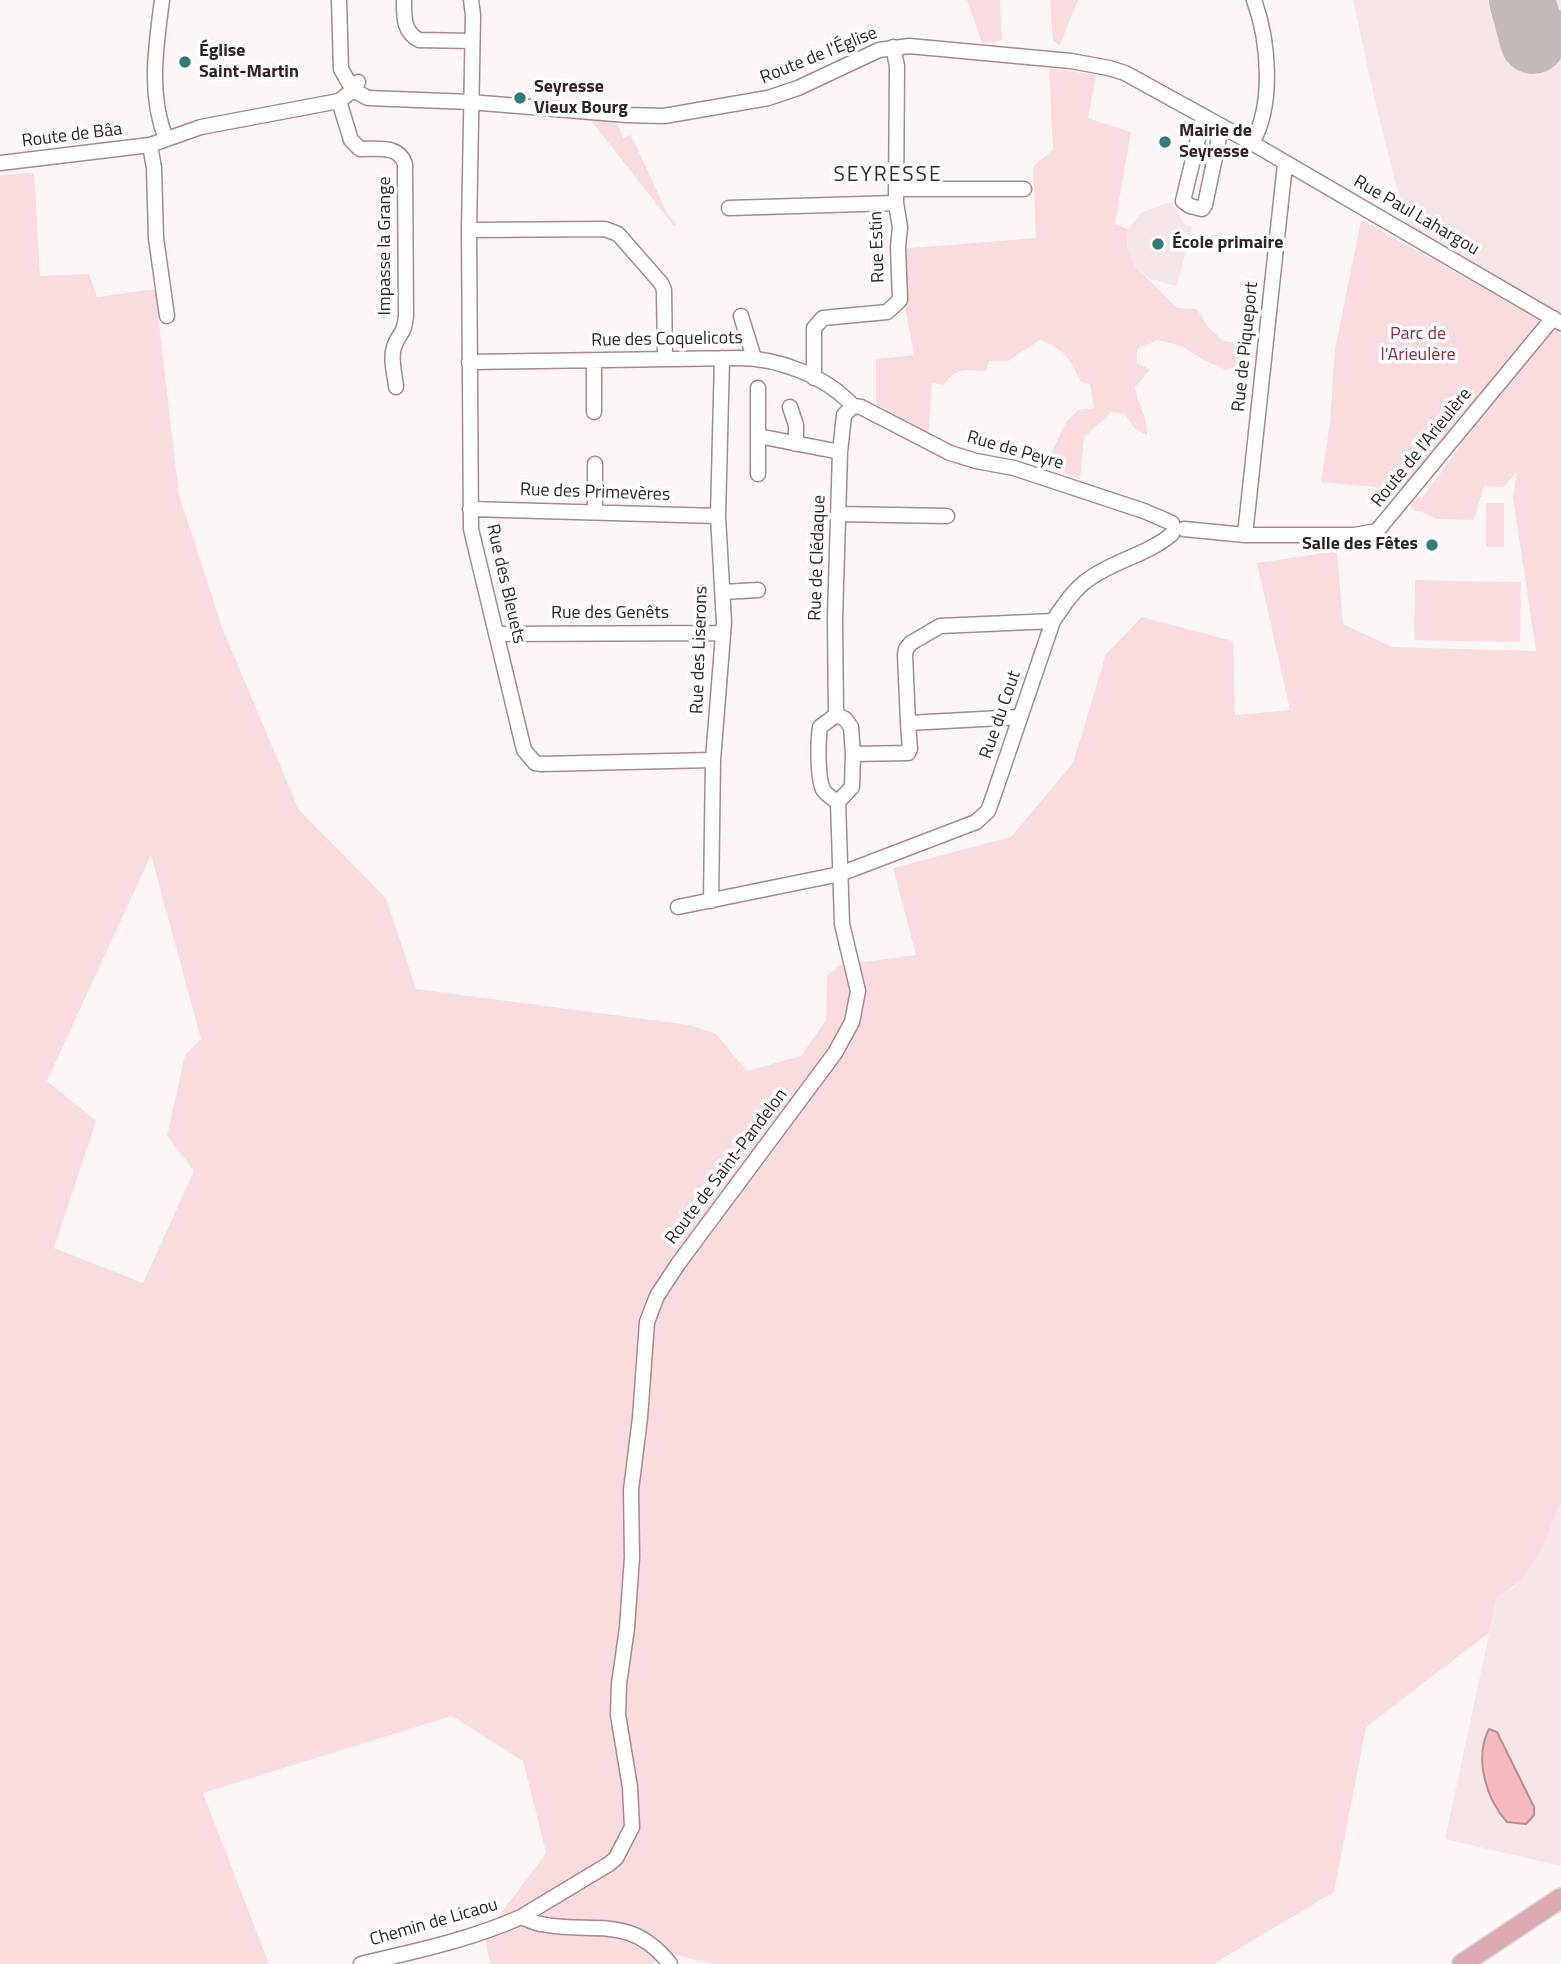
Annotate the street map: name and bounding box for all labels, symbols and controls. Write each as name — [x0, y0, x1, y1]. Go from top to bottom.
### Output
street label: Route de l'Église — [757, 23, 881, 89]
place label: Église Saint-Martin — [199, 41, 299, 84]
marker: Église Saint-Martin — [177, 54, 193, 70]
place label: Seyresse Vieux Bourg — [534, 77, 628, 119]
marker: Seyresse Vieux Bourg — [512, 90, 528, 106]
street label: Route de Bâa — [21, 119, 123, 153]
place label: Mairie de Seyresse — [1179, 121, 1252, 164]
marker: Mairie de Seyresse — [1157, 134, 1173, 150]
district label: SEYRESSE — [834, 163, 942, 189]
street label: Rue Paul Lahargou — [1349, 171, 1483, 261]
street label: Impasse la Grange — [375, 176, 397, 316]
street label: Rue Estin — [866, 211, 890, 283]
place label: École primaire — [1172, 233, 1283, 255]
marker: École primaire — [1150, 236, 1166, 252]
street label: Rue de Piqueport — [1228, 281, 1264, 413]
park label: Parc de l'Arieulère — [1380, 324, 1456, 366]
street label: Rue des Coquelicots — [591, 328, 743, 352]
street label: Route de l'Arieulère — [1367, 384, 1477, 512]
street label: Rue de Peyre — [964, 427, 1066, 475]
street label: Rue des Primevères — [519, 480, 671, 506]
street label: Rue de Clédaque — [805, 495, 831, 621]
street label: Rue des Bleuets — [481, 522, 529, 646]
place label: Salle des Fêtes — [1302, 534, 1418, 556]
marker: Salle des Fêtes — [1424, 537, 1440, 553]
street label: Rue des Liserons — [687, 586, 713, 714]
street label: Rue des Genêts — [551, 603, 669, 625]
street label: Rue du Cout — [976, 668, 1026, 762]
street label: Route de Saint-Pandelon — [661, 1085, 793, 1249]
street label: Chemin de Licaou — [367, 1894, 501, 1952]

